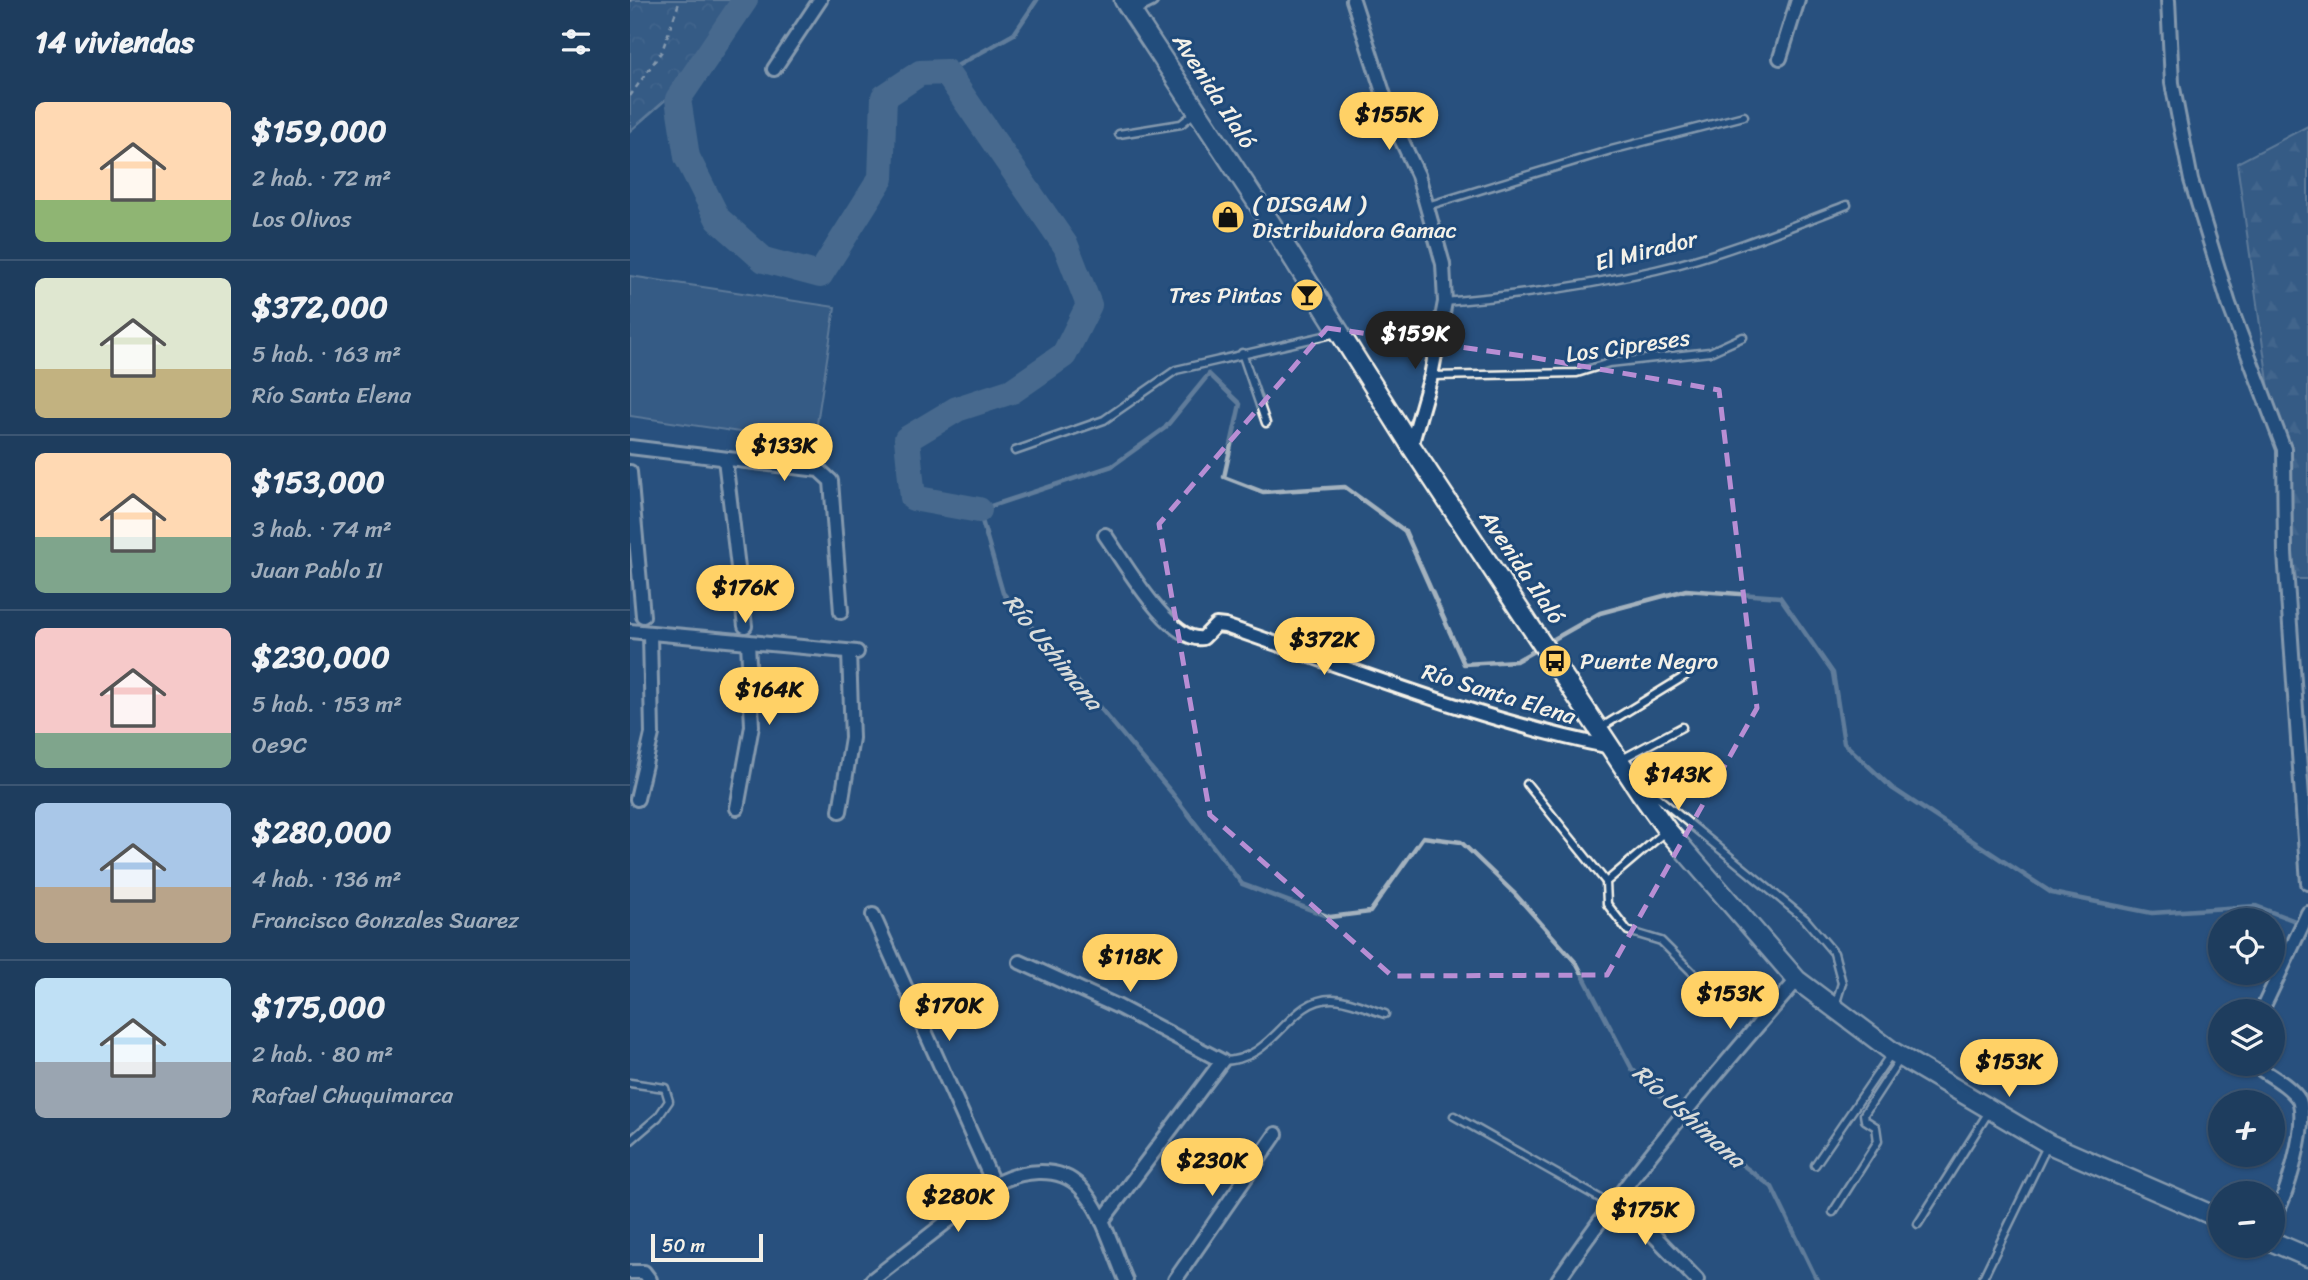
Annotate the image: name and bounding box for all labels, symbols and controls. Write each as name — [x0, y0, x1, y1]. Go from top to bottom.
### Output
text: 14 viviendas — [35, 15, 194, 69]
icon: filters — [557, 23, 595, 61]
street label: Avenida Ilaló — [1160, 24, 1267, 158]
pin: $155K — [1340, 92, 1438, 152]
text: $155K — [1355, 94, 1423, 135]
text: $159,000 — [252, 104, 387, 158]
icon: home — [91, 130, 175, 214]
text: 2 hab. · 72 m² — [252, 158, 391, 199]
place label: ( DISGAM ) Distribuidora Gamac — [1252, 184, 1457, 251]
shop icon: ( DISGAM ) Distribuidora Gamac — [1209, 198, 1247, 236]
text: Los Olivos — [252, 199, 351, 240]
street label: El Mirador — [1590, 218, 1703, 284]
place label: Tres Pintas — [1169, 275, 1282, 316]
bar icon: Tres Pintas — [1288, 276, 1326, 314]
text: $372,000 — [252, 280, 388, 334]
icon: home — [91, 306, 175, 390]
pin: $159K — [1366, 312, 1464, 371]
text: $159K — [1381, 313, 1449, 354]
street label: Los Cipreses — [1563, 317, 1693, 375]
text: 5 hab. · 163 m² — [252, 334, 401, 375]
text: Río Santa Elena — [252, 375, 411, 416]
pin: $133K — [735, 424, 833, 483]
text: $133K — [752, 425, 816, 466]
text: $153,000 — [252, 455, 385, 509]
icon: home — [91, 481, 175, 565]
street label: Avenida Ilaló — [1468, 500, 1576, 633]
text: 3 hab. · 74 m² — [252, 509, 392, 550]
text: Juan Pablo II — [252, 550, 383, 591]
pin: $176K — [696, 566, 794, 625]
text: $176K — [712, 567, 778, 608]
water label: Río Ushimana — [992, 584, 1115, 722]
pin: $372K — [1275, 618, 1373, 677]
text: $372K — [1290, 619, 1358, 660]
text: $230,000 — [252, 630, 390, 684]
place label: Puente Negro — [1580, 641, 1718, 682]
bus stop icon: Puente Negro — [1536, 642, 1574, 680]
street label: Río Santa Elena — [1417, 651, 1581, 737]
icon: home — [91, 656, 175, 740]
pin: $164K — [720, 668, 818, 727]
text: $164K — [736, 669, 802, 710]
text: 5 hab. · 153 m² — [252, 684, 402, 725]
text: Oe9C — [252, 725, 307, 766]
pin: $143K — [1629, 752, 1727, 812]
text: $143K — [1645, 754, 1711, 795]
text: $280,000 — [252, 805, 392, 859]
icon: home — [91, 831, 175, 915]
text: 4 hab. · 136 m² — [252, 859, 402, 900]
text: Francisco Gonzales Suarez — [252, 900, 519, 941]
map controls — [2208, 908, 2285, 1258]
button: locate — [2208, 908, 2285, 985]
pin: $118K — [1081, 934, 1179, 994]
text: $118K — [1098, 936, 1162, 977]
pin: $153K — [1681, 972, 1779, 1031]
text: $153K — [1697, 973, 1763, 1014]
text: $175,000 — [252, 980, 385, 1034]
pin: $170K — [900, 984, 998, 1043]
text: $170K — [916, 985, 983, 1026]
button: layers — [2208, 999, 2285, 1076]
icon: home — [91, 1006, 175, 1090]
text: 2 hab. · 80 m² — [252, 1034, 393, 1075]
pin: $153K — [1960, 1040, 2058, 1099]
text: $153K — [1976, 1041, 2042, 1082]
water label: Río Ushimana — [1622, 1053, 1757, 1180]
text: Rafael Chuquimarca — [252, 1075, 453, 1116]
button: + — [2208, 1090, 2285, 1167]
pin: $230K — [1163, 1138, 1261, 1198]
text: $230K — [1177, 1140, 1247, 1181]
pin: $280K — [909, 1174, 1007, 1234]
text: $280K — [922, 1176, 994, 1217]
button: − — [2208, 1181, 2285, 1258]
pin: $175K — [1596, 1188, 1694, 1247]
text: $175K — [1612, 1189, 1678, 1230]
text: 50 m — [662, 1229, 705, 1262]
scale bar — [651, 1231, 763, 1263]

